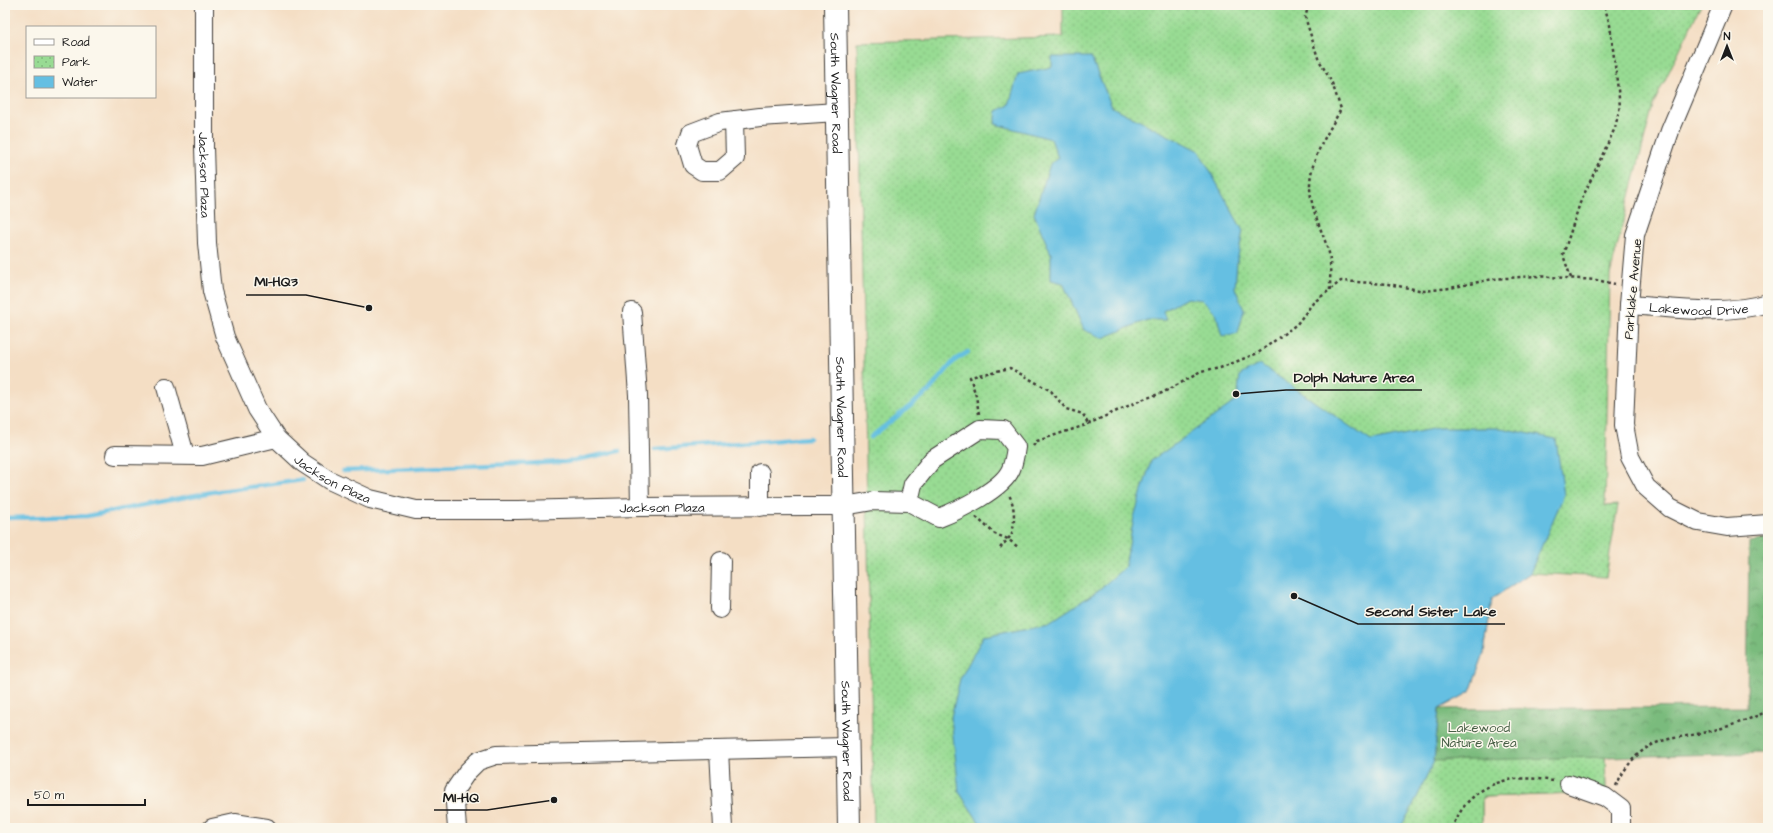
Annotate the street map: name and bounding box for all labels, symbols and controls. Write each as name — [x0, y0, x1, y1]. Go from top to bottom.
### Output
legend — [26, 26, 156, 98]
north arrow — [1707, 26, 1747, 66]
text: N — [1724, 29, 1731, 44]
street label: South Wagner Road — [825, 33, 846, 154]
text: Road — [62, 34, 90, 51]
text: Park — [62, 54, 90, 71]
text: Water — [62, 74, 98, 91]
street label: Jackson Plaza — [194, 132, 214, 218]
street label: Parklake Avenue — [1620, 238, 1646, 340]
callout: MI-HQ3 — [246, 269, 306, 295]
text: MI-HQ3 — [254, 272, 299, 292]
street label: Lakewood Drive — [1648, 299, 1750, 320]
street label: South Wagner Road — [831, 357, 851, 478]
callout: Dolph Nature Area — [1286, 364, 1422, 390]
text: Dolph Nature Area — [1294, 368, 1415, 388]
street label: Jackson Plaza — [290, 451, 374, 508]
street label: Jackson Plaza — [619, 499, 705, 518]
callout: Second Sister Lake — [1358, 598, 1505, 624]
text: Second Sister Lake — [1365, 602, 1497, 622]
street label: South Wagner Road — [836, 680, 857, 802]
park label: Lakewood Nature Area — [1441, 719, 1517, 752]
scale bar — [28, 781, 145, 807]
callout: MI-HQ — [434, 784, 487, 810]
text: 50 m — [34, 787, 65, 804]
text: MI-HQ — [443, 788, 479, 808]

